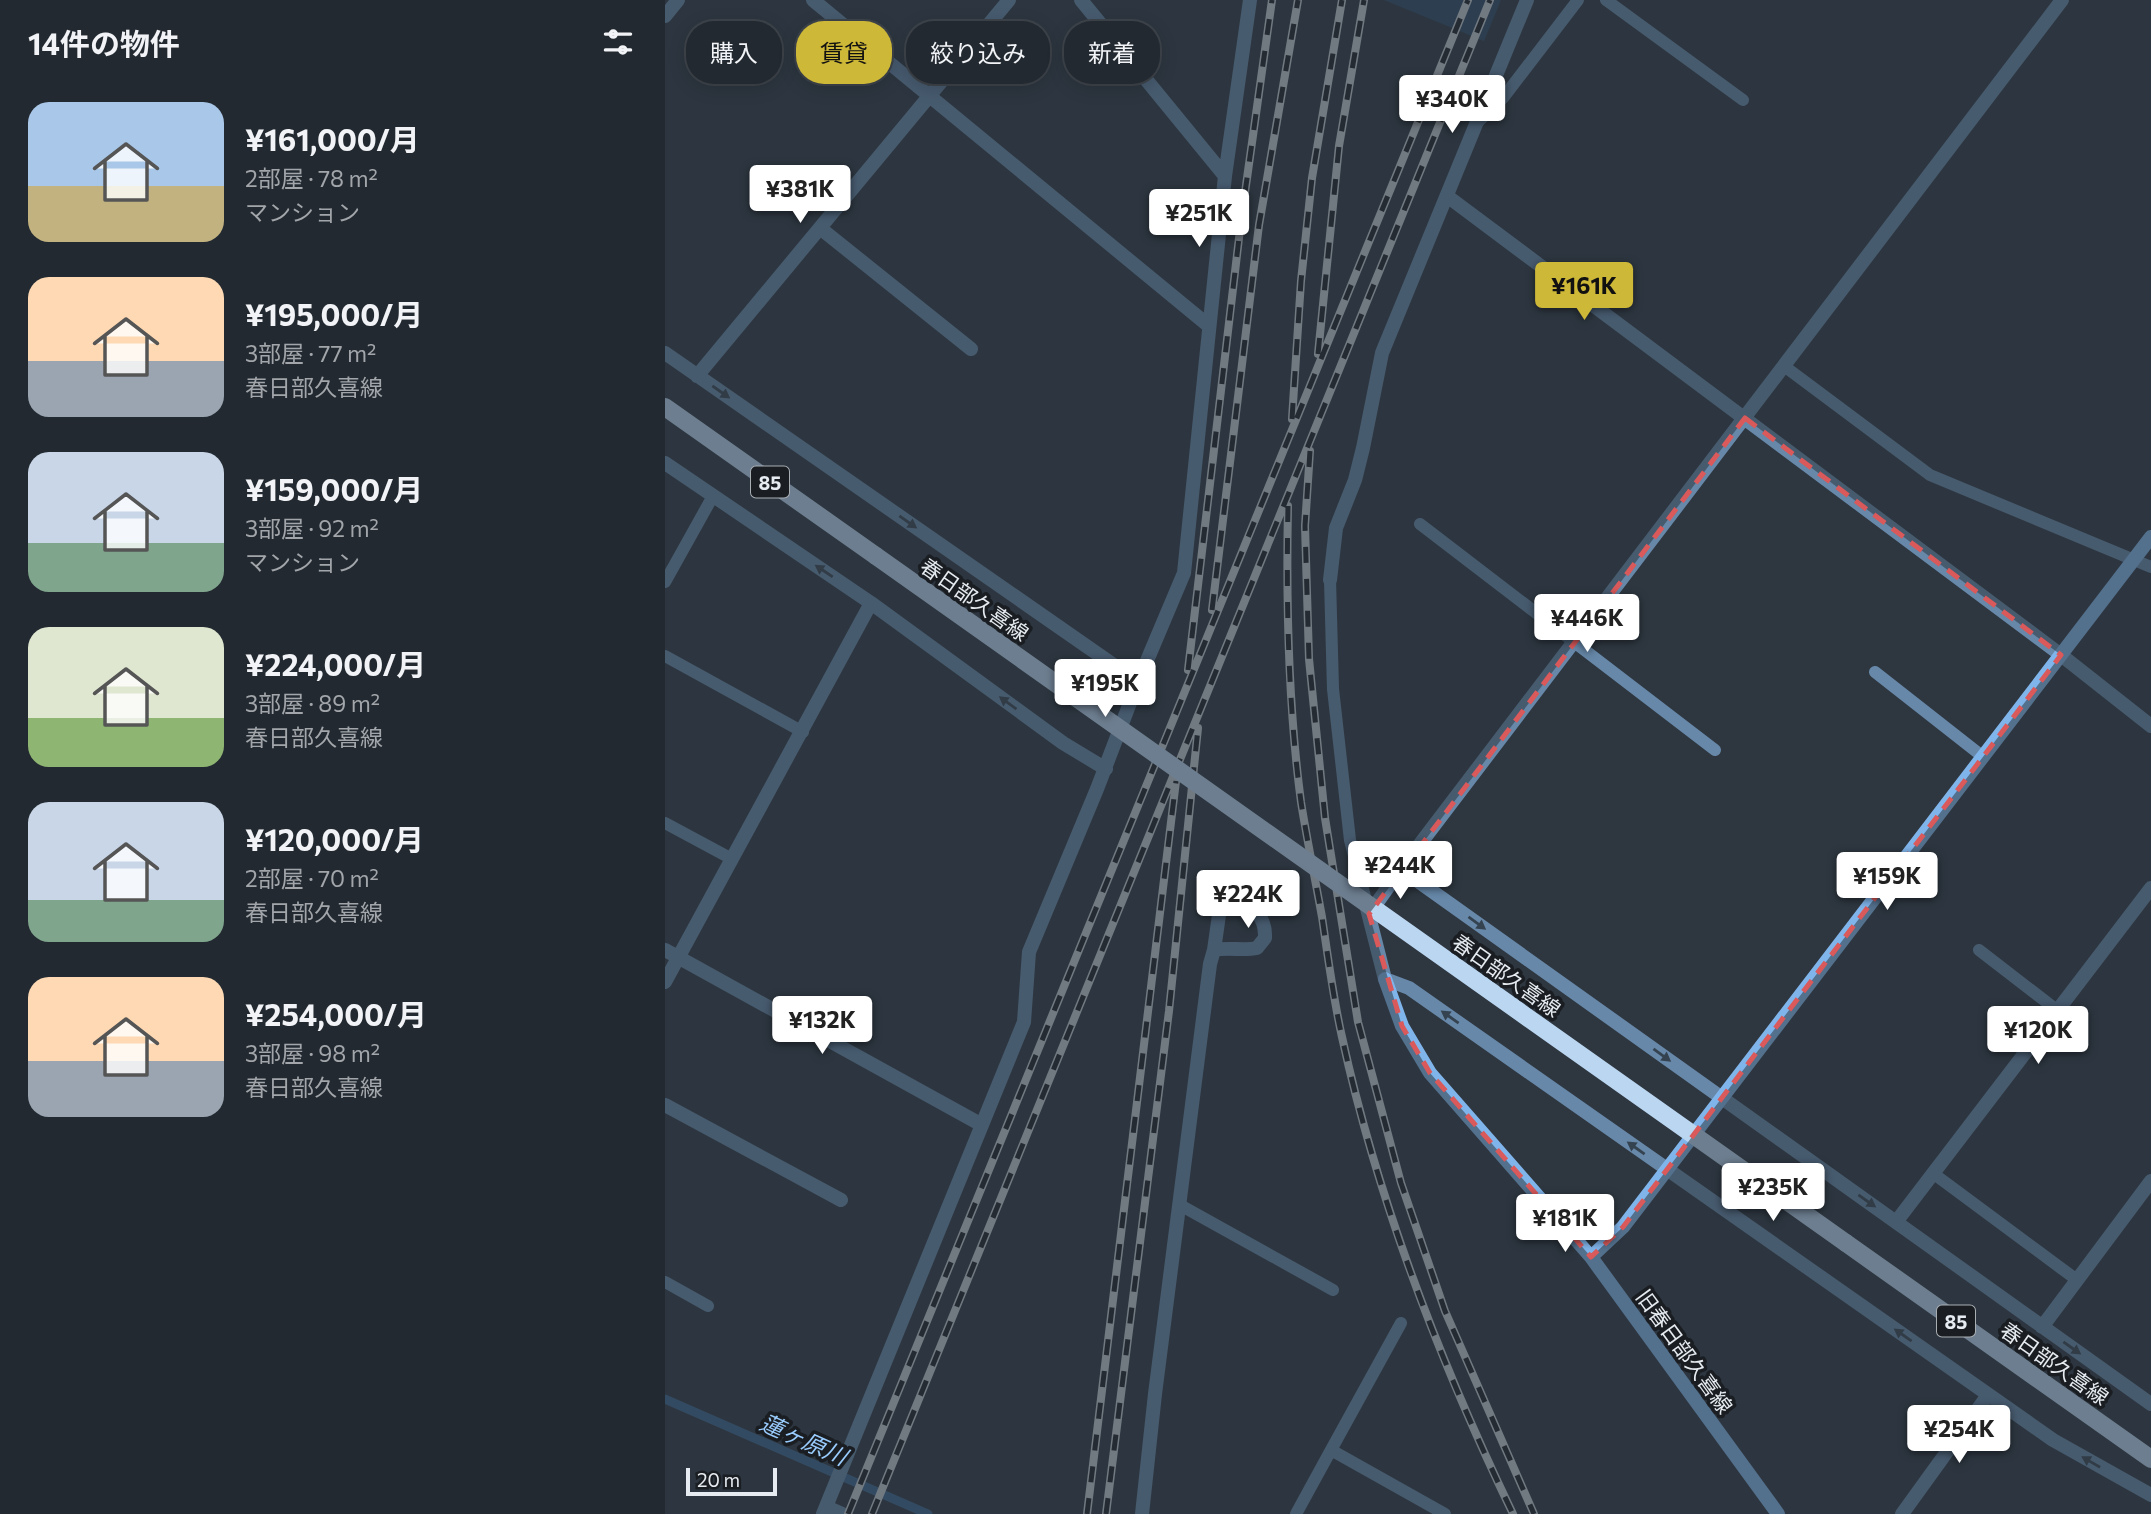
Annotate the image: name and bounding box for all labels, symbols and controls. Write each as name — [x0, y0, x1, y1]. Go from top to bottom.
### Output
chip: 購入 — [686, 21, 782, 84]
chip: 賃貸 — [796, 21, 892, 84]
chip: 絞り込み — [906, 21, 1050, 84]
chip: 新着 — [1064, 21, 1160, 84]
icon: filters — [599, 23, 637, 61]
text: 14件の物件 — [28, 24, 180, 61]
pin: ¥340K — [1403, 76, 1501, 135]
text: ¥340K — [1415, 84, 1489, 112]
text: ¥161,000/月 — [245, 120, 420, 157]
icon: home — [84, 130, 168, 214]
text: 2部屋 · 78 m² — [245, 164, 378, 192]
pin: ¥381K — [751, 166, 849, 225]
text: ¥381K — [766, 174, 834, 202]
pin: ¥251K — [1150, 190, 1248, 249]
text: マンション — [245, 198, 360, 226]
text: ¥251K — [1165, 198, 1233, 226]
pin: ¥161K — [1535, 262, 1633, 322]
text: ¥161K — [1551, 271, 1617, 299]
text: ¥195,000/月 — [245, 295, 423, 332]
icon: home — [84, 305, 168, 389]
text: 3部屋 · 77 m² — [245, 339, 376, 367]
text: 春日部久喜線 — [245, 373, 383, 401]
one-way arrow — [712, 385, 730, 399]
road number: 85 — [751, 467, 789, 498]
text: ¥159,000/月 — [245, 470, 423, 507]
icon: home — [84, 480, 168, 564]
text: 3部屋 · 92 m² — [245, 514, 379, 542]
one-way arrow — [899, 515, 917, 529]
text: マンション — [245, 548, 360, 576]
street label: 春日部久喜線 — [916, 553, 1034, 645]
one-way arrow — [815, 564, 833, 578]
pin: ¥446K — [1538, 594, 1636, 654]
text: ¥446K — [1550, 603, 1624, 631]
text: ¥224,000/月 — [245, 645, 426, 682]
icon: home — [84, 655, 168, 739]
pin: ¥195K — [1056, 660, 1154, 719]
text: ¥195K — [1071, 668, 1139, 696]
text: 3部屋 · 89 m² — [245, 689, 380, 717]
one-way arrow — [1000, 696, 1018, 711]
text: 春日部久喜線 — [245, 723, 383, 751]
text: ¥120,000/月 — [245, 820, 424, 857]
icon: home — [84, 830, 168, 914]
pin: ¥244K — [1351, 842, 1449, 901]
text: ¥244K — [1364, 850, 1436, 878]
pin: ¥159K — [1838, 852, 1936, 912]
text: ¥159K — [1853, 861, 1921, 889]
text: 2部屋 · 70 m² — [245, 864, 379, 892]
pin: ¥224K — [1199, 870, 1297, 930]
text: ¥224K — [1213, 879, 1283, 907]
text: 春日部久喜線 — [245, 898, 383, 926]
one-way arrow — [1468, 916, 1486, 930]
street label: 春日部久喜線 — [1448, 929, 1566, 1021]
text: ¥254,000/月 — [245, 995, 427, 1032]
pin: ¥132K — [773, 996, 871, 1056]
icon: home — [84, 1005, 168, 1089]
text: ¥132K — [788, 1005, 856, 1033]
pin: ¥120K — [1989, 1006, 2087, 1066]
one-way arrow — [1441, 1011, 1460, 1024]
text: ¥120K — [2003, 1015, 2073, 1043]
text: 3部屋 · 98 m² — [245, 1039, 380, 1067]
one-way arrow — [1652, 1048, 1670, 1063]
text: 春日部久喜線 — [245, 1073, 383, 1101]
one-way arrow — [1627, 1141, 1645, 1155]
pin: ¥235K — [1724, 1164, 1822, 1223]
text: ¥235K — [1738, 1172, 1808, 1200]
pin: ¥181K — [1516, 1194, 1614, 1254]
one-way arrow — [1858, 1194, 1876, 1208]
text: ¥181K — [1532, 1203, 1598, 1231]
street label: 旧春日部久喜線 — [1632, 1284, 1738, 1418]
road number: 85 — [1937, 1306, 1975, 1336]
street label: 春日部久喜線 — [1996, 1317, 2114, 1409]
one-way arrow — [1894, 1328, 1912, 1342]
one-way arrow — [2063, 1341, 2081, 1355]
pin: ¥254K — [1910, 1406, 2008, 1465]
water label: 蓮ヶ原川 — [756, 1408, 854, 1472]
text: ¥254K — [1923, 1414, 1995, 1442]
one-way arrow — [2082, 1456, 2101, 1468]
scale bar — [686, 1465, 777, 1497]
text: 20 m — [697, 1468, 740, 1491]

